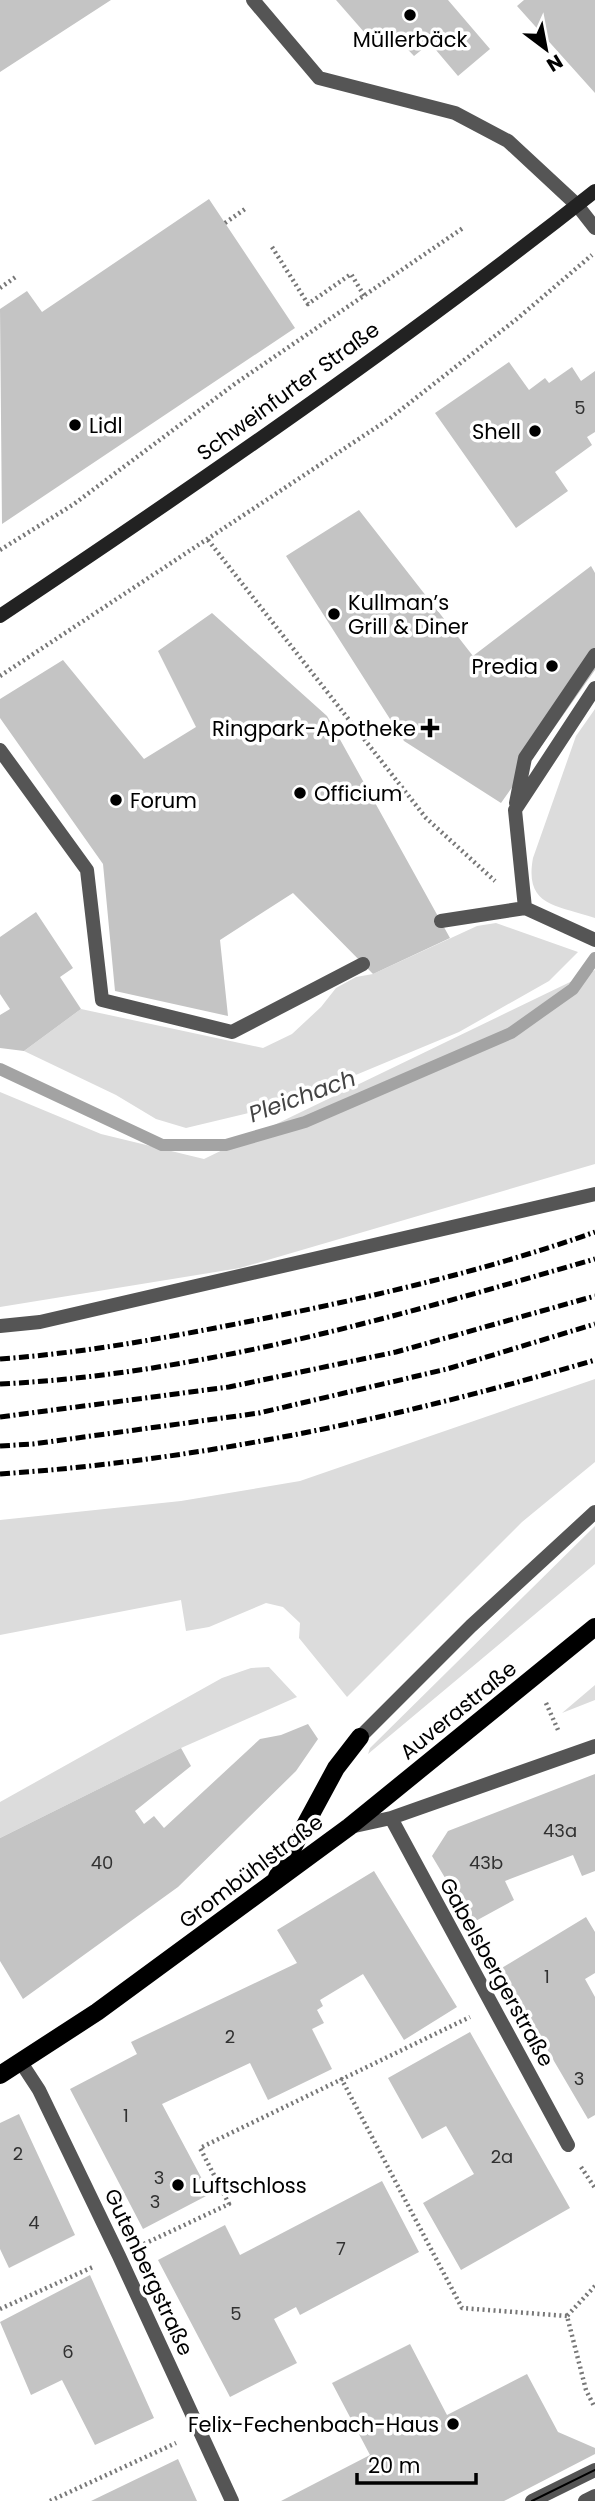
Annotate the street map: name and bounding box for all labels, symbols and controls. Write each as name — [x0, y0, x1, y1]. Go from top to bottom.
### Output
marker: Müllerbäck — [402, 7, 418, 23]
north arrow — [511, 14, 581, 84]
place label: Müllerbäck — [353, 25, 468, 54]
text: N — [542, 48, 568, 78]
street label: Schweinfurter Straße — [191, 315, 385, 467]
house number: 5 — [574, 395, 586, 420]
place label: Lidl — [89, 411, 123, 440]
marker: Lidl — [67, 417, 83, 433]
place label: Shell — [472, 417, 521, 446]
marker: Shell — [527, 423, 543, 439]
place label: Kullman’s Grill & Diner — [348, 588, 469, 641]
marker: Kullman’s Grill & Diner — [326, 606, 342, 622]
place label: Predia — [471, 652, 538, 681]
marker: Predia — [544, 658, 560, 674]
place label: Ringpark-Apotheke — [212, 714, 416, 743]
marker: Ringpark-Apotheke — [422, 720, 438, 736]
place label: Officium — [314, 779, 402, 808]
marker: Officium — [292, 785, 308, 801]
place label: Forum — [130, 786, 197, 815]
marker: Forum — [108, 792, 124, 808]
water label: Pleichach — [244, 1062, 360, 1130]
street label: Auverastraße — [394, 1654, 522, 1766]
street label: Grombühlstraße — [173, 1807, 329, 1935]
house number: 43a — [543, 1818, 577, 1843]
house number: 40 — [91, 1850, 113, 1875]
house number: 43b — [469, 1850, 503, 1875]
street label: Gabelsbergerstraße — [433, 1872, 561, 2072]
house number: 1 — [544, 1964, 550, 1989]
house number: 2 — [225, 2024, 235, 2049]
house number: 3 — [574, 2066, 584, 2091]
house number: 1 — [123, 2103, 129, 2128]
house number: 2 — [13, 2141, 23, 2166]
house number: 2a — [491, 2144, 513, 2169]
house number: 3 — [154, 2165, 164, 2190]
place label: Luftschloss — [192, 2171, 307, 2200]
marker: Luftschloss — [170, 2177, 186, 2193]
street label: Gutenbergstraße — [98, 2184, 200, 2360]
house number: 3 — [150, 2189, 160, 2214]
house number: 4 — [28, 2210, 40, 2235]
house number: 7 — [336, 2236, 346, 2261]
house number: 5 — [230, 2301, 242, 2326]
house number: 6 — [62, 2339, 74, 2364]
place label: Felix-Fechenbach-Haus — [188, 2410, 439, 2439]
marker: Felix-Fechenbach-Haus — [445, 2416, 461, 2432]
scale bar — [357, 2442, 476, 2486]
text: 20 m — [368, 2451, 421, 2480]

